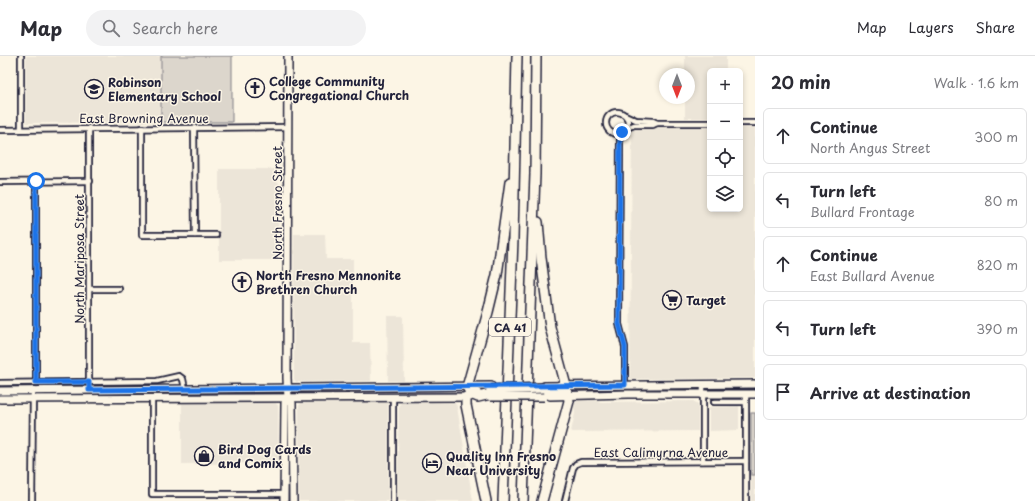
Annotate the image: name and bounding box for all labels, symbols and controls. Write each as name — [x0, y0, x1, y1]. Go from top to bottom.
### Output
search box — [86, 10, 366, 46]
text: Map — [20, 14, 62, 42]
text: Search here — [132, 16, 218, 39]
icon: search — [100, 17, 122, 39]
text: Map — [857, 17, 887, 38]
text: Layers — [909, 17, 954, 38]
text: Share — [976, 17, 1015, 38]
north arrow — [659, 68, 695, 104]
map controls — [707, 68, 743, 212]
button: + — [707, 68, 743, 104]
text: 20 min — [771, 69, 831, 95]
place label: College Community Congregational Church — [269, 72, 409, 104]
place label: Robinson Elementary School — [108, 73, 221, 105]
text: Walk · 1.6 km — [934, 73, 1019, 92]
church icon: College Community Congregational Church — [244, 77, 266, 99]
school or university icon: Robinson Elementary School — [83, 78, 105, 100]
button: − — [707, 104, 743, 140]
street label: East Browning Avenue — [79, 109, 209, 127]
text: Continue — [810, 115, 878, 138]
route end — [613, 123, 631, 141]
icon: ahead — [772, 125, 794, 147]
text: 300 m — [974, 127, 1018, 146]
text: North Angus Street — [810, 138, 930, 157]
button: locate — [707, 140, 743, 176]
street label: North Fresno Street — [268, 146, 286, 260]
route start — [27, 172, 45, 190]
button: layers — [707, 176, 743, 212]
text: Turn left — [810, 179, 876, 202]
icon: left — [772, 189, 794, 211]
text: 80 m — [984, 191, 1018, 210]
street label: North Mariposa Street — [70, 194, 88, 324]
text: Bullard Frontage — [810, 202, 915, 221]
text: Continue — [810, 243, 878, 266]
icon: ahead — [772, 253, 794, 275]
text: 820 m — [977, 255, 1018, 274]
place label: North Fresno Mennonite Brethren Church — [256, 266, 401, 298]
text: East Bullard Avenue — [810, 266, 935, 285]
church icon: North Fresno Mennonite Brethren Church — [231, 271, 253, 293]
supermarket icon: Target — [661, 289, 683, 311]
place label: Target — [686, 291, 726, 309]
icon: left — [772, 317, 794, 339]
text: Turn left — [810, 317, 876, 340]
road number: CA 41 — [489, 318, 531, 336]
text: 390 m — [976, 319, 1018, 338]
icon: arrive — [772, 381, 794, 403]
text: Arrive at destination — [810, 381, 971, 404]
place label: Bird Dog Cards and Comix — [218, 440, 312, 472]
street label: East Calimyrna Avenue — [594, 443, 729, 461]
shop icon: Bird Dog Cards and Comix — [193, 445, 215, 467]
place label: Quality Inn Fresno Near University — [446, 447, 556, 479]
hotel icon: Quality Inn Fresno Near University — [421, 452, 443, 474]

